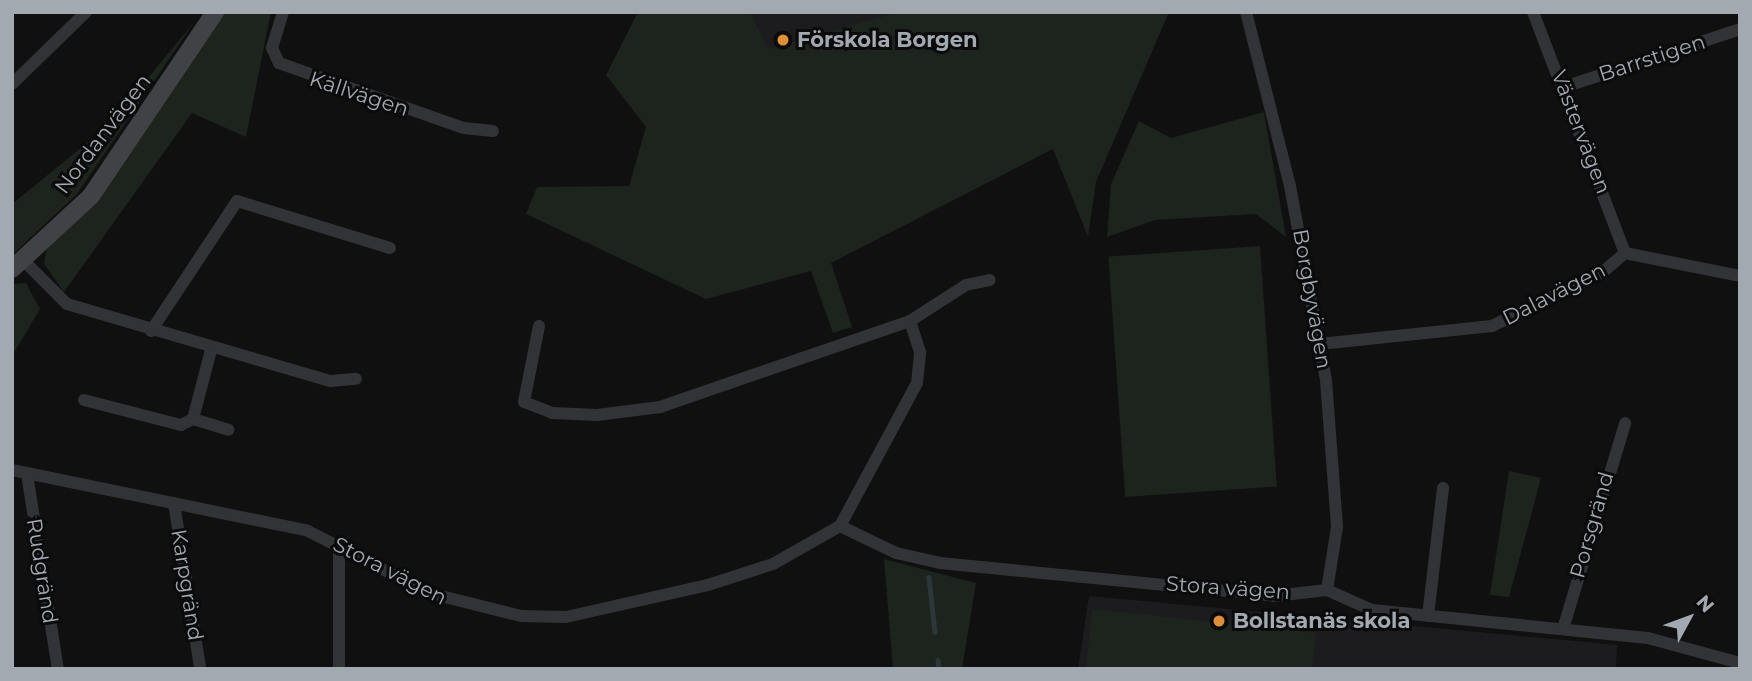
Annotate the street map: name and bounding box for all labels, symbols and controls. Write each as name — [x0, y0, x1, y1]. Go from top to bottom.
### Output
place label: Förskola Borgen — [797, 27, 977, 53]
street label: Barrstigen — [1596, 29, 1708, 87]
marker: Förskola Borgen — [775, 32, 791, 48]
street label: Källvägen — [306, 66, 412, 122]
street label: Västervägen — [1546, 67, 1616, 197]
street label: Nordanvägen — [50, 69, 156, 199]
street label: Borgbyvägen — [1287, 227, 1337, 371]
street label: Dalavägen — [1498, 257, 1610, 331]
street label: Porsgränd — [1565, 469, 1619, 581]
street label: Rudgränd — [21, 517, 63, 625]
street label: Karpgränd — [166, 528, 208, 642]
street label: Stora vägen — [329, 532, 451, 610]
street label: Stora vägen — [1165, 571, 1291, 605]
north arrow — [1654, 583, 1724, 653]
text: N — [1692, 591, 1719, 617]
place label: Bollstanäs skola — [1233, 608, 1410, 634]
marker: Bollstanäs skola — [1211, 613, 1227, 629]

